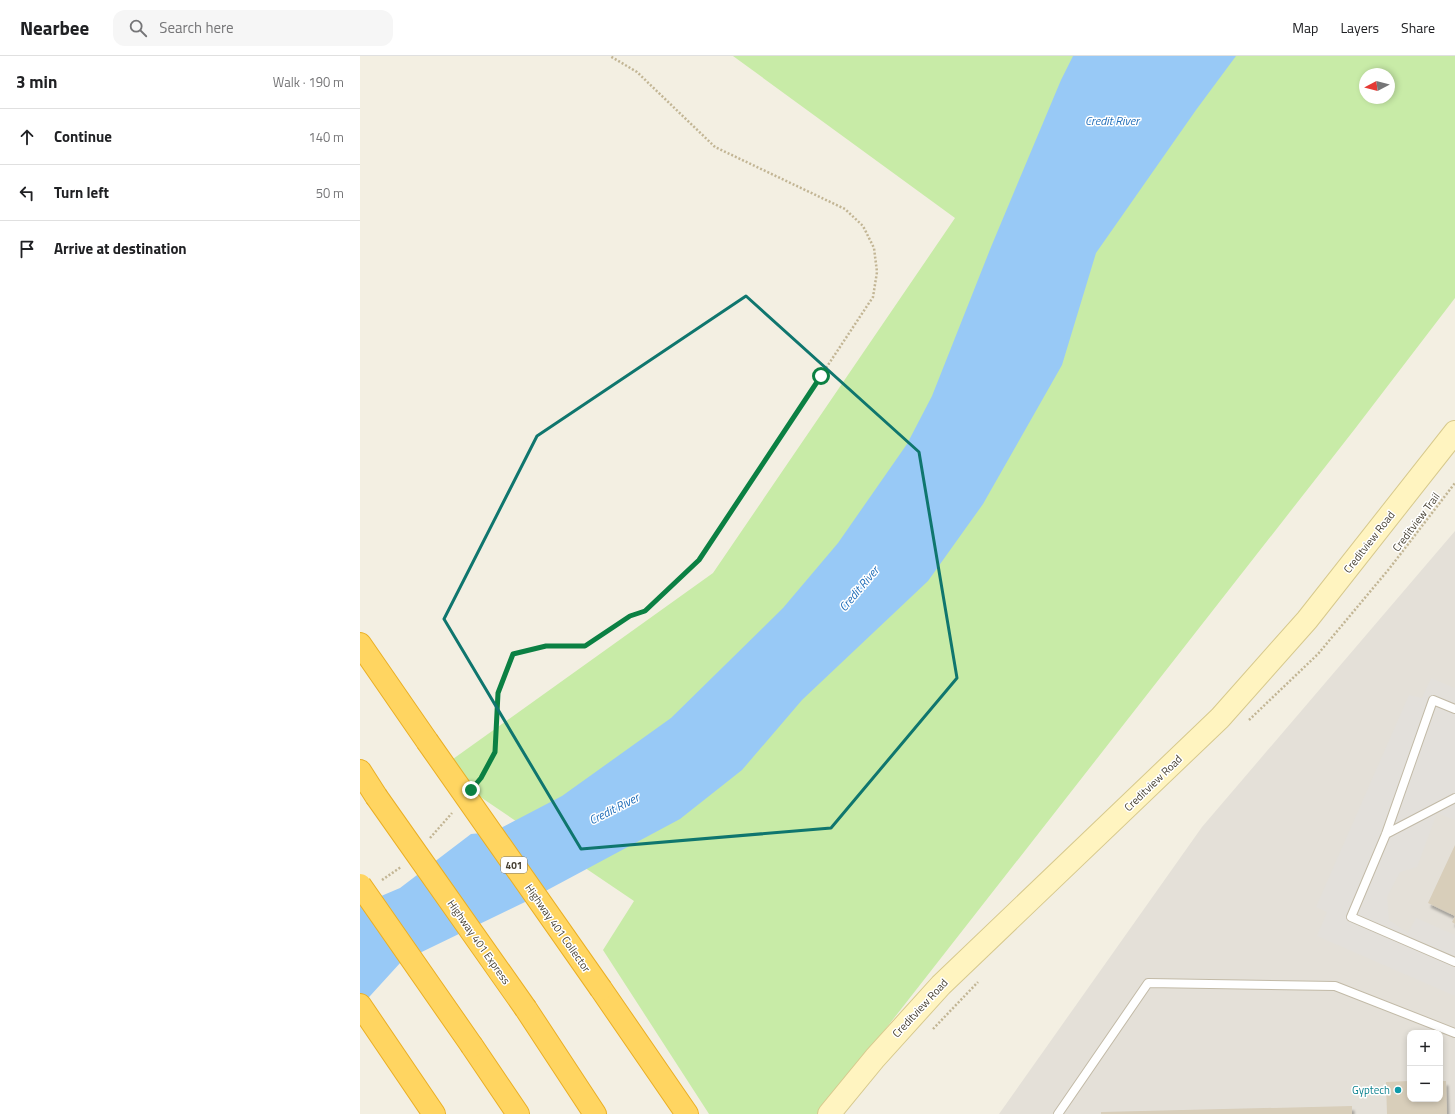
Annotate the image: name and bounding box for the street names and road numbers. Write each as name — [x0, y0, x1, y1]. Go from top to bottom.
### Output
street label: Creditview Trail — [1388, 489, 1444, 555]
street label: Creditview Road — [1340, 507, 1399, 577]
street label: Creditview Road — [1120, 751, 1186, 815]
road number: 401 — [501, 857, 527, 873]
street label: Highway 401 Collector — [522, 881, 595, 975]
street label: Highway 401 Express — [444, 896, 514, 988]
street label: Creditview Road — [889, 975, 952, 1041]

